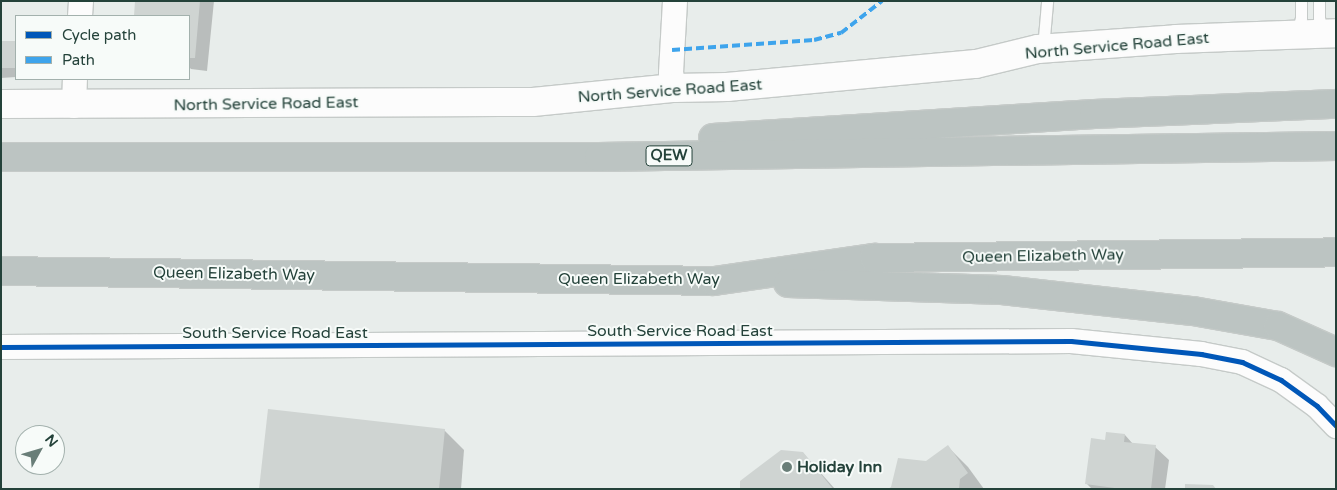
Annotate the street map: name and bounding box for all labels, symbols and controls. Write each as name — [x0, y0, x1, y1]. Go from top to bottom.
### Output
legend — [15, 15, 190, 80]
text: Cycle path — [62, 26, 136, 44]
street label: North Service Road East — [1024, 28, 1210, 64]
text: Path — [62, 51, 95, 69]
street label: North Service Road East — [577, 75, 763, 107]
street label: North Service Road East — [173, 93, 359, 115]
road number: QEW — [645, 144, 693, 168]
street label: Queen Elizabeth Way — [962, 245, 1124, 267]
street label: Queen Elizabeth Way — [153, 263, 315, 285]
street label: Queen Elizabeth Way — [558, 269, 720, 289]
street label: South Service Road East — [587, 321, 773, 341]
street label: South Service Road East — [182, 323, 368, 343]
north arrow — [15, 425, 65, 475]
text: N — [41, 431, 61, 451]
place label: Holiday Inn — [797, 457, 882, 477]
marker: Holiday Inn — [781, 461, 793, 473]

